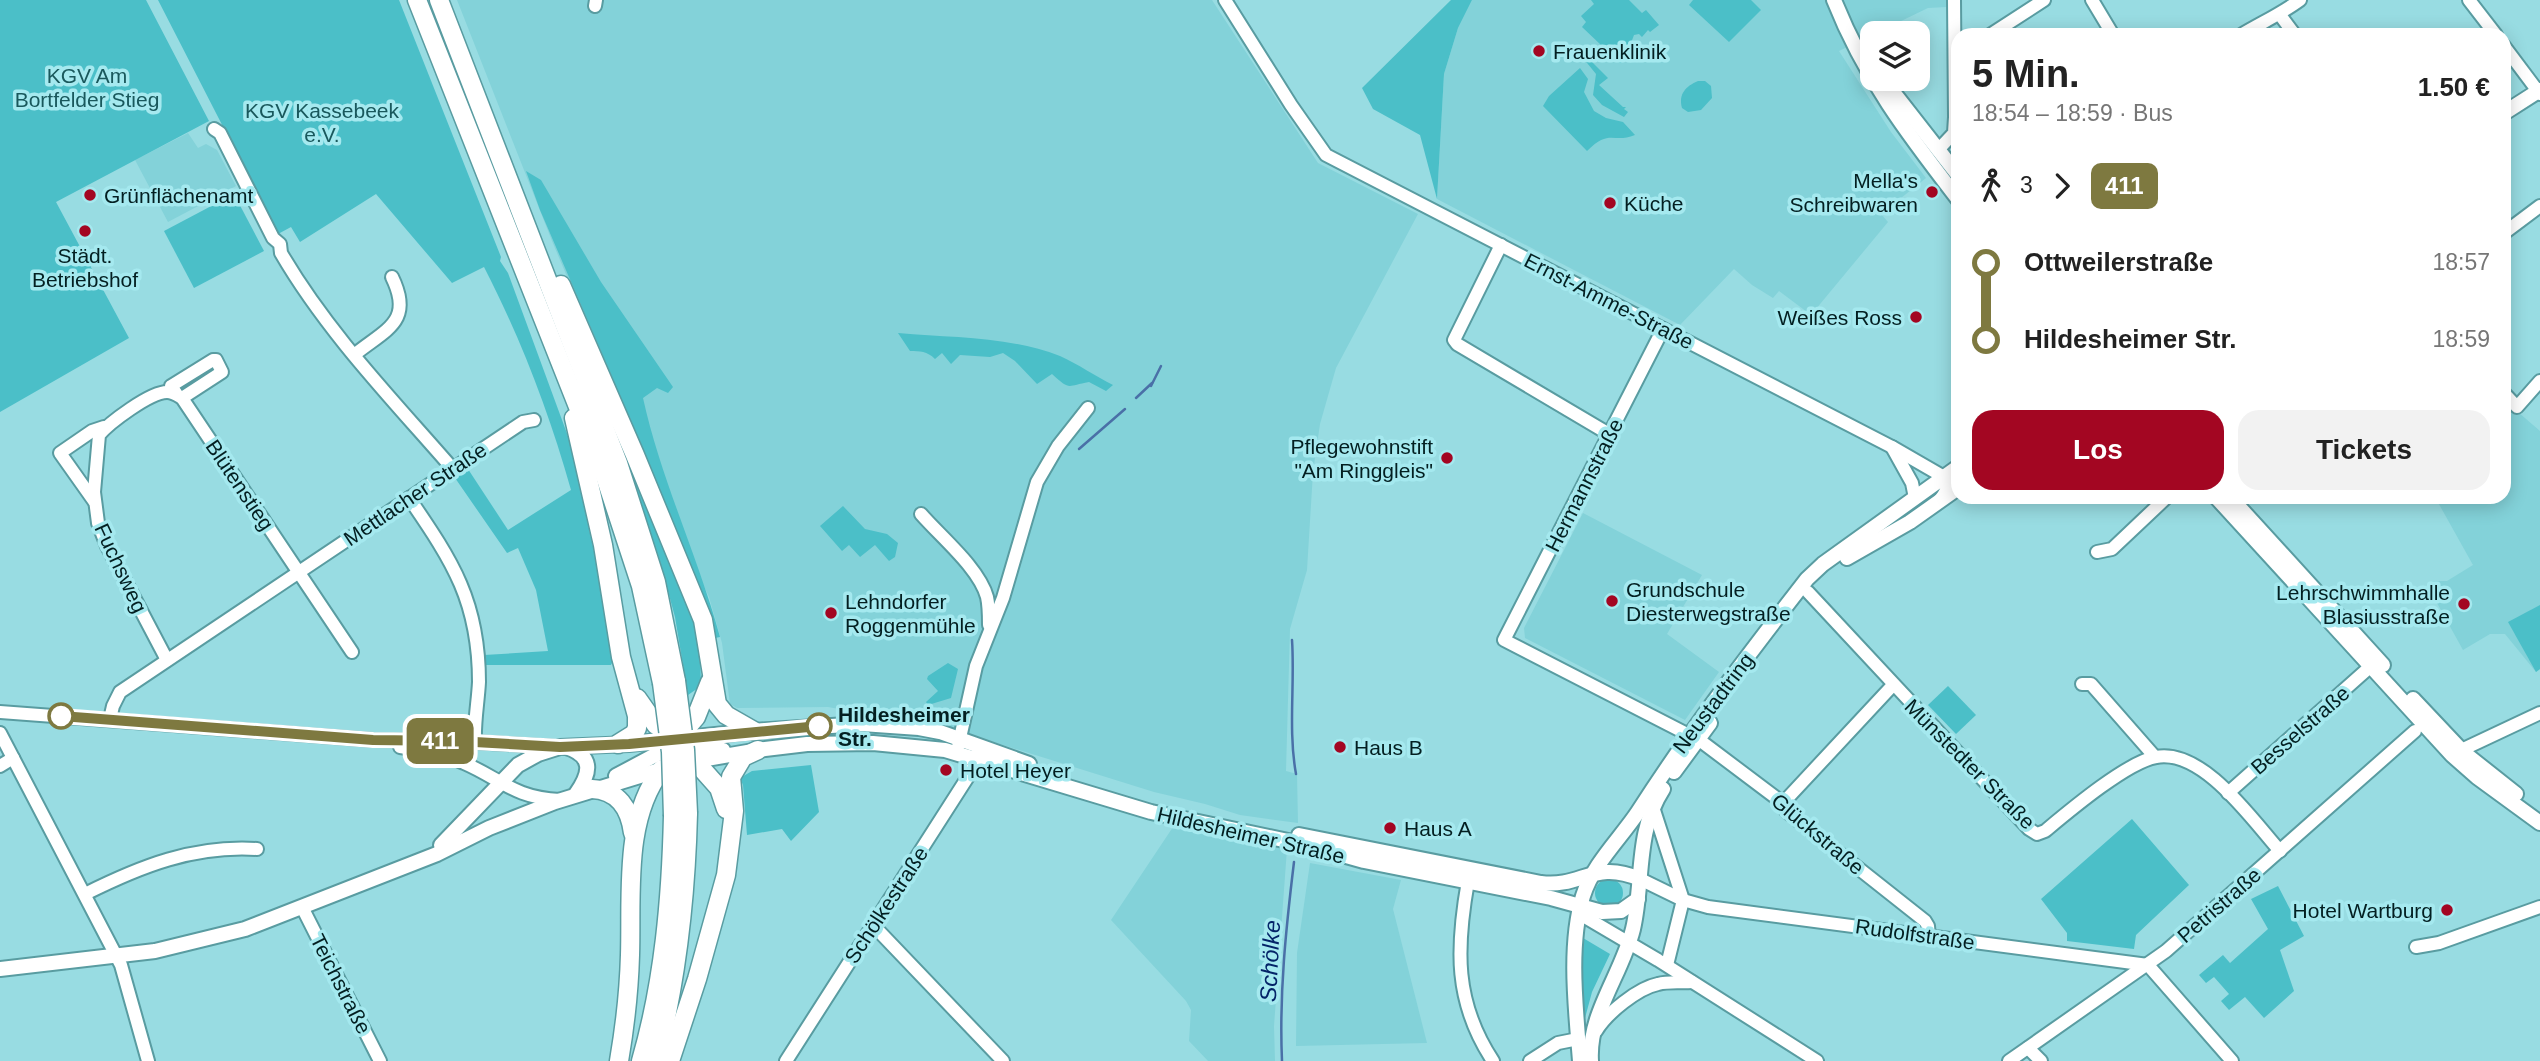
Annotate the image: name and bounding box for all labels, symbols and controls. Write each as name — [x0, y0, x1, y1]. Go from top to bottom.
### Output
map controls — [1860, 21, 1930, 91]
button: layers — [1860, 21, 1930, 91]
place label: Frauenklinik — [1553, 40, 1667, 63]
marker: Frauenklinik — [1531, 43, 1547, 59]
text: 5 Min. — [1972, 53, 2080, 95]
park label: KGV Am Bortfelder Stieg — [15, 64, 159, 111]
text: 1.50 € — [2418, 72, 2490, 102]
park label: KGV Kassebeek e.V. — [245, 99, 400, 146]
text: 18:54 – 18:59 · Bus — [1972, 100, 2173, 126]
icon: walk — [1972, 167, 2010, 205]
icon: forward — [2043, 167, 2081, 205]
place label: Mella's Schreibwaren — [1790, 169, 1918, 216]
text: 3 — [2020, 172, 2033, 198]
text: 411 — [2105, 172, 2144, 199]
place label: Grünflächenamt — [104, 184, 254, 207]
marker: Mella's Schreibwaren — [1924, 184, 1940, 200]
marker: Grünflächenamt — [82, 187, 98, 203]
place label: Küche — [1624, 192, 1684, 215]
marker: Küche — [1602, 195, 1618, 211]
marker: Städt. Betriebshof — [77, 223, 93, 239]
place label: Städt. Betriebshof — [32, 244, 138, 291]
text: Ottweilerstraße — [2024, 247, 2213, 277]
street label: Ernst-Amme-Straße — [1521, 248, 1697, 354]
text: 18:57 — [2432, 249, 2490, 275]
place label: Weißes Ross — [1778, 306, 1902, 329]
marker: Weißes Ross — [1908, 309, 1924, 325]
text: Hildesheimer Str. — [2024, 324, 2236, 354]
text: 18:59 — [2432, 326, 2490, 352]
button: Los — [1972, 410, 2224, 490]
button: Tickets — [2238, 410, 2490, 490]
street label: Hermannstraße — [1541, 415, 1627, 555]
street label: Blütenstieg — [201, 435, 279, 535]
place label: Pflegewohnstift "Am Ringgleis" — [1291, 435, 1433, 482]
street label: Mettlacher Straße — [339, 438, 491, 550]
marker: Pflegewohnstift "Am Ringgleis" — [1439, 450, 1455, 466]
street label: Fuchsweg — [90, 520, 152, 616]
place label: Grundschule Diesterwegstraße — [1626, 578, 1791, 625]
place label: Lehrschwimmhalle Blasiusstraße — [2276, 581, 2450, 628]
place label: Lehndorfer Roggenmühle — [845, 590, 976, 637]
marker: Grundschule Diesterwegstraße — [1604, 593, 1620, 609]
marker: Lehrschwimmhalle Blasiusstraße — [2456, 596, 2472, 612]
marker: Lehndorfer Roggenmühle — [823, 605, 839, 621]
street label: Neustadtring — [1668, 649, 1758, 757]
street label: Besselstraße — [2246, 681, 2354, 779]
street label: Münstedter Straße — [1900, 694, 2040, 834]
unlabelled marker — [48, 703, 74, 729]
place label: Hildesheimer Str. — [838, 703, 970, 750]
marker: Hildesheimer Str. — [806, 713, 832, 739]
line badge: 411 — [400, 718, 480, 764]
text: 411 — [421, 727, 459, 754]
place label: Haus B — [1354, 736, 1423, 759]
marker: Haus B — [1332, 739, 1348, 755]
place label: Hotel Heyer — [960, 759, 1071, 782]
marker: Hotel Heyer — [938, 762, 954, 778]
street label: Glückstraße — [1767, 789, 1869, 879]
street label: Hildesheimer Straße — [1155, 802, 1347, 868]
place label: Haus A — [1404, 817, 1472, 840]
marker: Haus A — [1382, 820, 1398, 836]
street label: Schölkestraße — [840, 842, 932, 968]
street label: Petristraße — [2173, 863, 2265, 947]
place label: Hotel Wartburg — [2293, 899, 2433, 922]
marker: Hotel Wartburg — [2439, 902, 2455, 918]
street label: Rudolfstraße — [1854, 914, 1976, 954]
water label: Schölke — [1255, 919, 1285, 1003]
street label: Teichstraße — [306, 930, 376, 1038]

